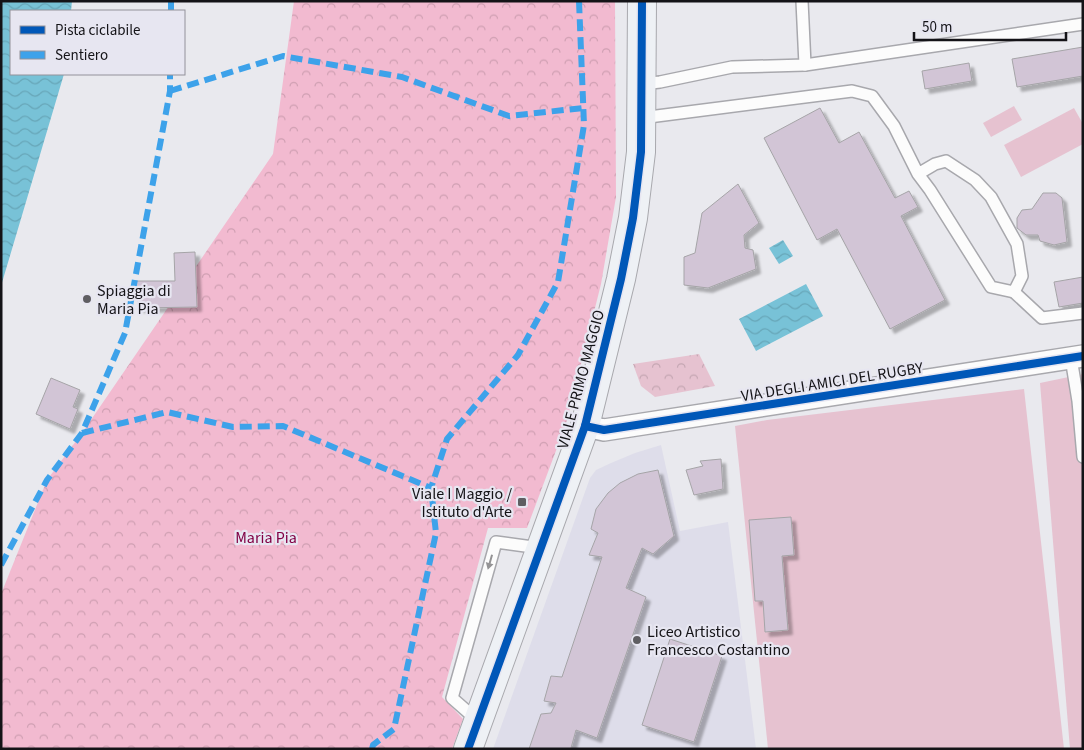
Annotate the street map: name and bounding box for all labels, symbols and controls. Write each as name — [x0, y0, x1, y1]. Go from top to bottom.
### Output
legend — [10, 10, 185, 75]
scale bar — [914, 10, 1066, 42]
text: 50 m — [922, 17, 952, 38]
text: Pista ciclabile — [55, 20, 140, 41]
text: Sentiero — [55, 45, 108, 66]
place label: Spiaggia di Maria Pia — [97, 280, 171, 320]
marker: Spiaggia di Maria Pia — [81, 293, 93, 305]
street label: VIALE PRIMO MAGGIO — [552, 307, 610, 451]
street label: VIA DEGLI AMICI DEL RUGBY — [740, 357, 925, 407]
place label: Viale I Maggio / Istituto d'Arte — [412, 483, 512, 523]
marker: Viale I Maggio / Istituto d'Arte — [516, 496, 528, 508]
park label: Maria Pia — [235, 527, 297, 549]
one-way arrow — [486, 555, 494, 570]
place label: Liceo Artistico Francesco Costantino — [647, 621, 790, 661]
marker: Liceo Artistico Francesco Costantino — [631, 634, 643, 646]

